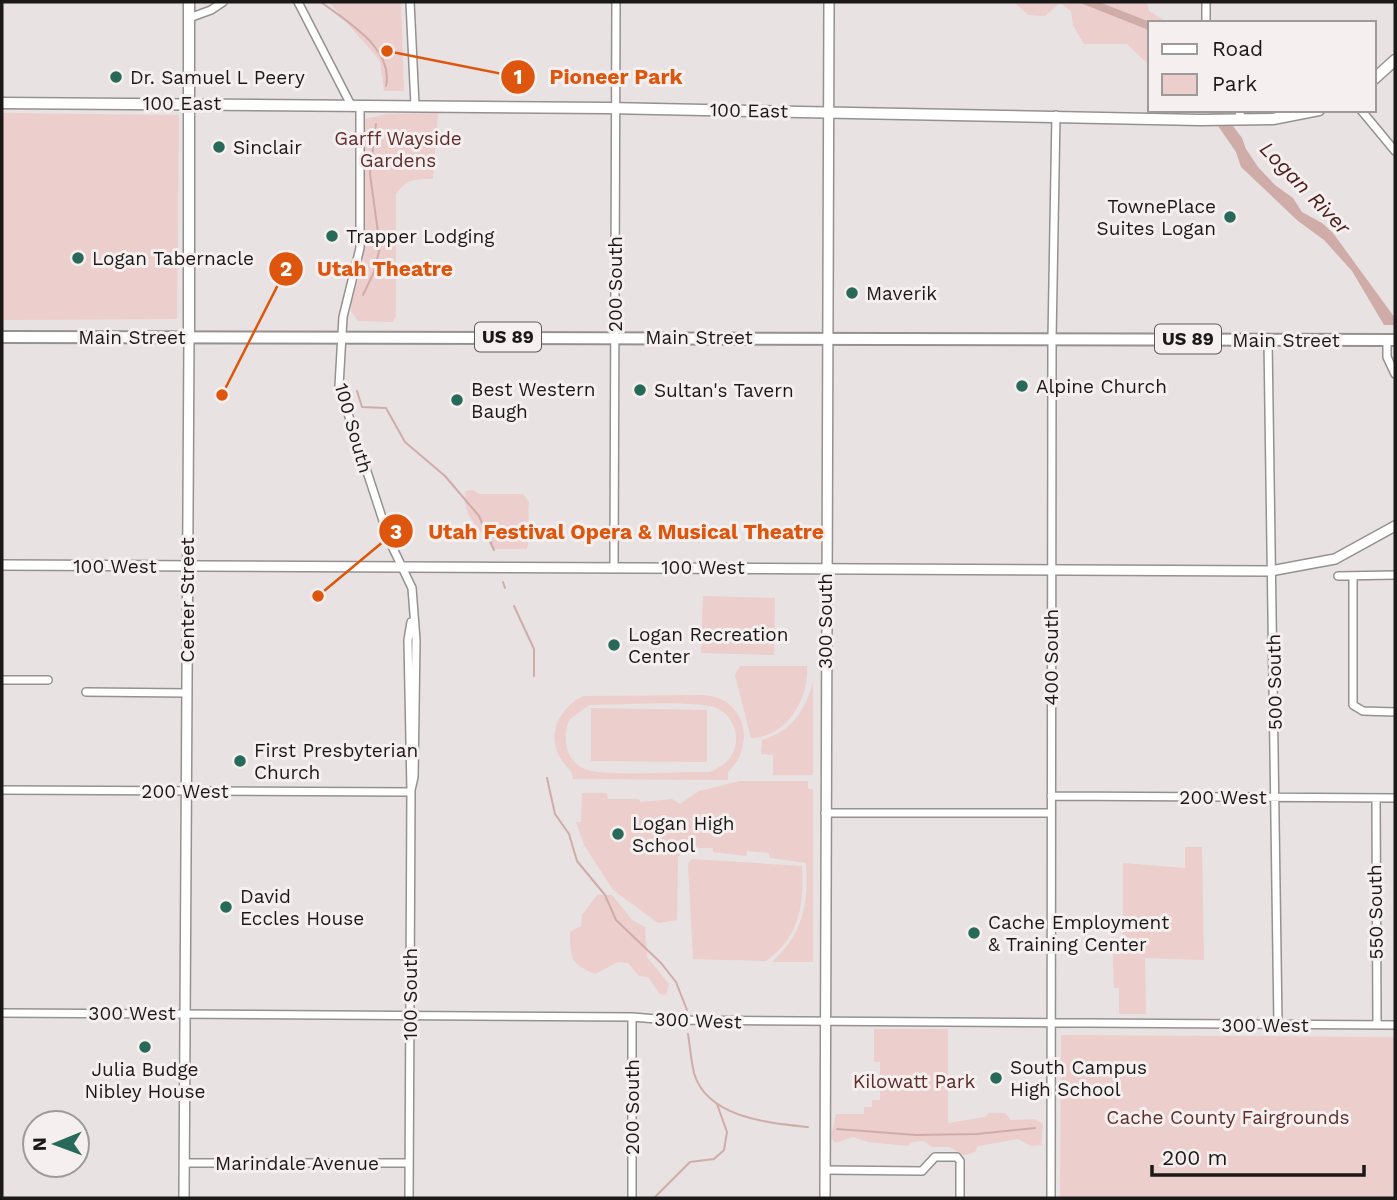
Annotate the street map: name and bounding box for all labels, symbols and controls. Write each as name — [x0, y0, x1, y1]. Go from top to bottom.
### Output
legend — [1148, 21, 1376, 112]
text: Road — [1212, 36, 1263, 61]
callout: Pioneer Park — [501, 56, 697, 98]
text: 1 — [513, 64, 523, 89]
text: Pioneer Park — [549, 64, 683, 89]
place label: Dr. Samuel L Peery — [130, 66, 305, 89]
marker: Dr. Samuel L Peery — [108, 69, 124, 85]
text: Park — [1212, 71, 1257, 96]
street label: 100 East — [143, 92, 221, 115]
street label: 100 East — [710, 98, 788, 123]
park label: Garff Wayside Gardens — [334, 127, 462, 172]
place label: Sinclair — [233, 136, 302, 159]
water label: Logan River — [1255, 136, 1356, 240]
marker: Sinclair — [211, 139, 227, 155]
place label: TownePlace Suites Logan — [1097, 195, 1216, 240]
marker: TownePlace Suites Logan — [1222, 209, 1238, 225]
place label: Trapper Lodging — [346, 225, 495, 248]
marker: Trapper Lodging — [324, 228, 340, 244]
street label: 200 South — [604, 236, 627, 332]
place label: Logan Tabernacle — [92, 247, 254, 270]
callout: Utah Theatre — [268, 248, 467, 290]
marker: Logan Tabernacle — [70, 250, 86, 266]
text: 2 — [280, 256, 292, 281]
text: Utah Theatre — [317, 256, 453, 281]
place label: Maverik — [866, 282, 937, 305]
marker: Maverik — [844, 285, 860, 301]
road number: US 89 — [475, 323, 541, 352]
road number: US 89 — [1155, 324, 1221, 354]
street label: Main Street — [78, 326, 186, 349]
street label: Main Street — [645, 326, 753, 349]
street label: Main Street — [1232, 329, 1340, 352]
place label: Alpine Church — [1036, 375, 1167, 398]
place label: Best Western Baugh — [471, 378, 595, 423]
marker: Alpine Church — [1014, 378, 1030, 394]
place label: Sultan's Tavern — [654, 379, 794, 402]
street label: 100 South — [330, 380, 377, 476]
marker: Sultan's Tavern — [632, 382, 648, 398]
marker: Best Western Baugh — [449, 392, 465, 408]
callout: Utah Festival Opera & Musical Theatre — [379, 510, 839, 552]
text: 3 — [390, 519, 402, 544]
text: Utah Festival Opera & Musical Theatre — [428, 519, 824, 544]
street label: Center Street — [176, 537, 199, 663]
street label: 100 West — [73, 555, 157, 578]
street label: 100 West — [661, 556, 745, 579]
street label: 300 South — [814, 573, 837, 669]
street label: 400 South — [1040, 609, 1063, 705]
place label: Logan Recreation Center — [628, 623, 788, 668]
street label: 500 South — [1262, 634, 1287, 730]
marker: Logan Recreation Center — [606, 637, 622, 653]
place label: First Presbyterian Church — [254, 739, 418, 784]
marker: First Presbyterian Church — [232, 753, 248, 769]
street label: 200 West — [141, 780, 229, 803]
street label: 200 West — [1179, 786, 1267, 809]
place label: Logan High School — [632, 812, 734, 857]
marker: Logan High School — [610, 826, 626, 842]
street label: 550 South — [1363, 864, 1388, 960]
place label: David Eccles House — [240, 885, 364, 930]
marker: David Eccles House — [218, 899, 234, 915]
place label: Cache Employment & Training Center — [988, 911, 1169, 956]
marker: Cache Employment & Training Center — [966, 925, 982, 941]
street label: 100 South — [399, 948, 422, 1040]
street label: 300 West — [88, 1002, 176, 1025]
street label: 300 West — [654, 1007, 742, 1034]
street label: 300 West — [1221, 1014, 1309, 1037]
marker: Julia Budge Nibley House — [137, 1039, 153, 1055]
place label: South Campus High School — [1010, 1056, 1147, 1101]
place label: Julia Budge Nibley House — [85, 1058, 205, 1103]
street label: 200 South — [621, 1059, 644, 1155]
park label: Kilowatt Park — [853, 1070, 975, 1093]
marker: South Campus High School — [988, 1070, 1004, 1086]
park label: Cache County Fairgrounds — [1106, 1106, 1350, 1129]
north arrow — [21, 1109, 91, 1179]
scale bar — [1152, 1134, 1364, 1178]
text: N — [28, 1137, 51, 1152]
text: 200 m — [1162, 1145, 1228, 1170]
street label: Marindale Avenue — [215, 1152, 379, 1175]

